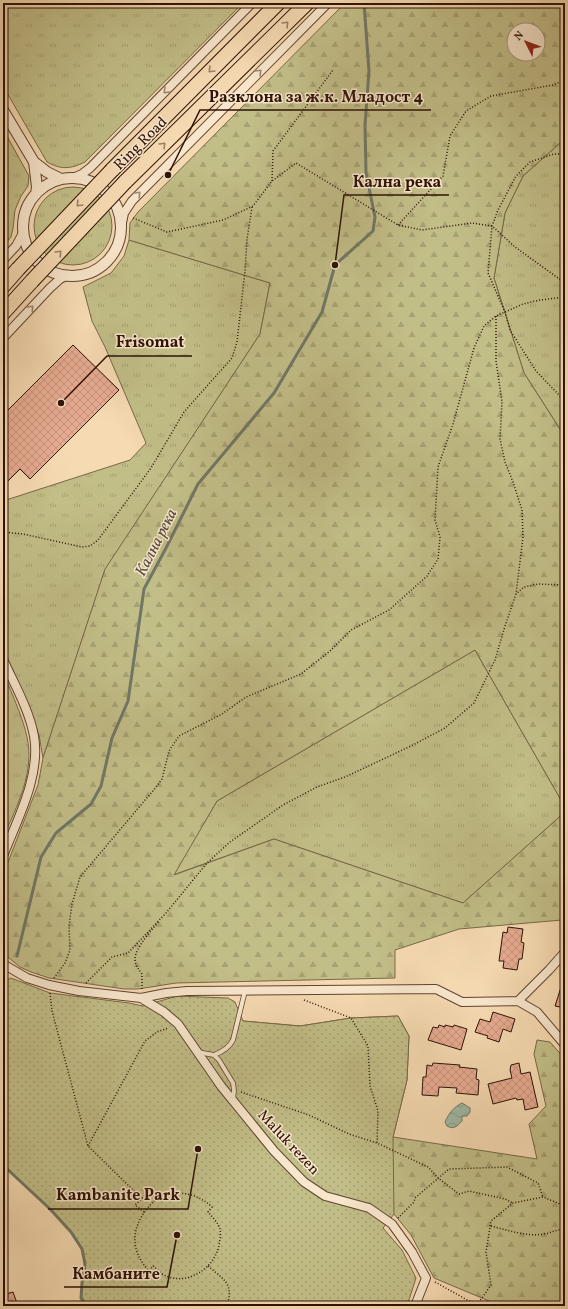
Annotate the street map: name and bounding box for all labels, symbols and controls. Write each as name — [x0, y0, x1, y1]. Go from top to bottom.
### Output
one-way arrow — [281, 21, 289, 29]
north arrow — [506, 22, 546, 62]
text: N — [511, 28, 528, 44]
one-way arrow — [208, 65, 216, 73]
one-way arrow — [254, 69, 262, 77]
callout: Разклона за ж.к. Младост 4 — [200, 82, 431, 110]
one-way arrow — [163, 86, 171, 94]
text: Разклона за ж.к. Младост 4 — [209, 87, 424, 109]
street label: Ring Road — [110, 113, 173, 176]
one-way arrow — [158, 142, 166, 150]
callout: Кална река — [344, 167, 449, 195]
text: Кална река — [353, 172, 442, 194]
one-way arrow — [133, 191, 141, 199]
one-way arrow — [77, 200, 84, 207]
one-way arrow — [54, 250, 61, 258]
one-way arrow — [27, 305, 34, 313]
callout: Frisomat — [107, 328, 192, 356]
text: Frisomat — [116, 332, 184, 354]
water label: Кална река — [130, 505, 183, 580]
street label: Maluk rezen — [252, 1106, 324, 1180]
callout: Kambanite Park — [48, 1181, 188, 1209]
text: Kambanite Park — [56, 1185, 180, 1207]
callout: Камбаните — [64, 1259, 167, 1287]
text: Камбаните — [72, 1264, 160, 1286]

